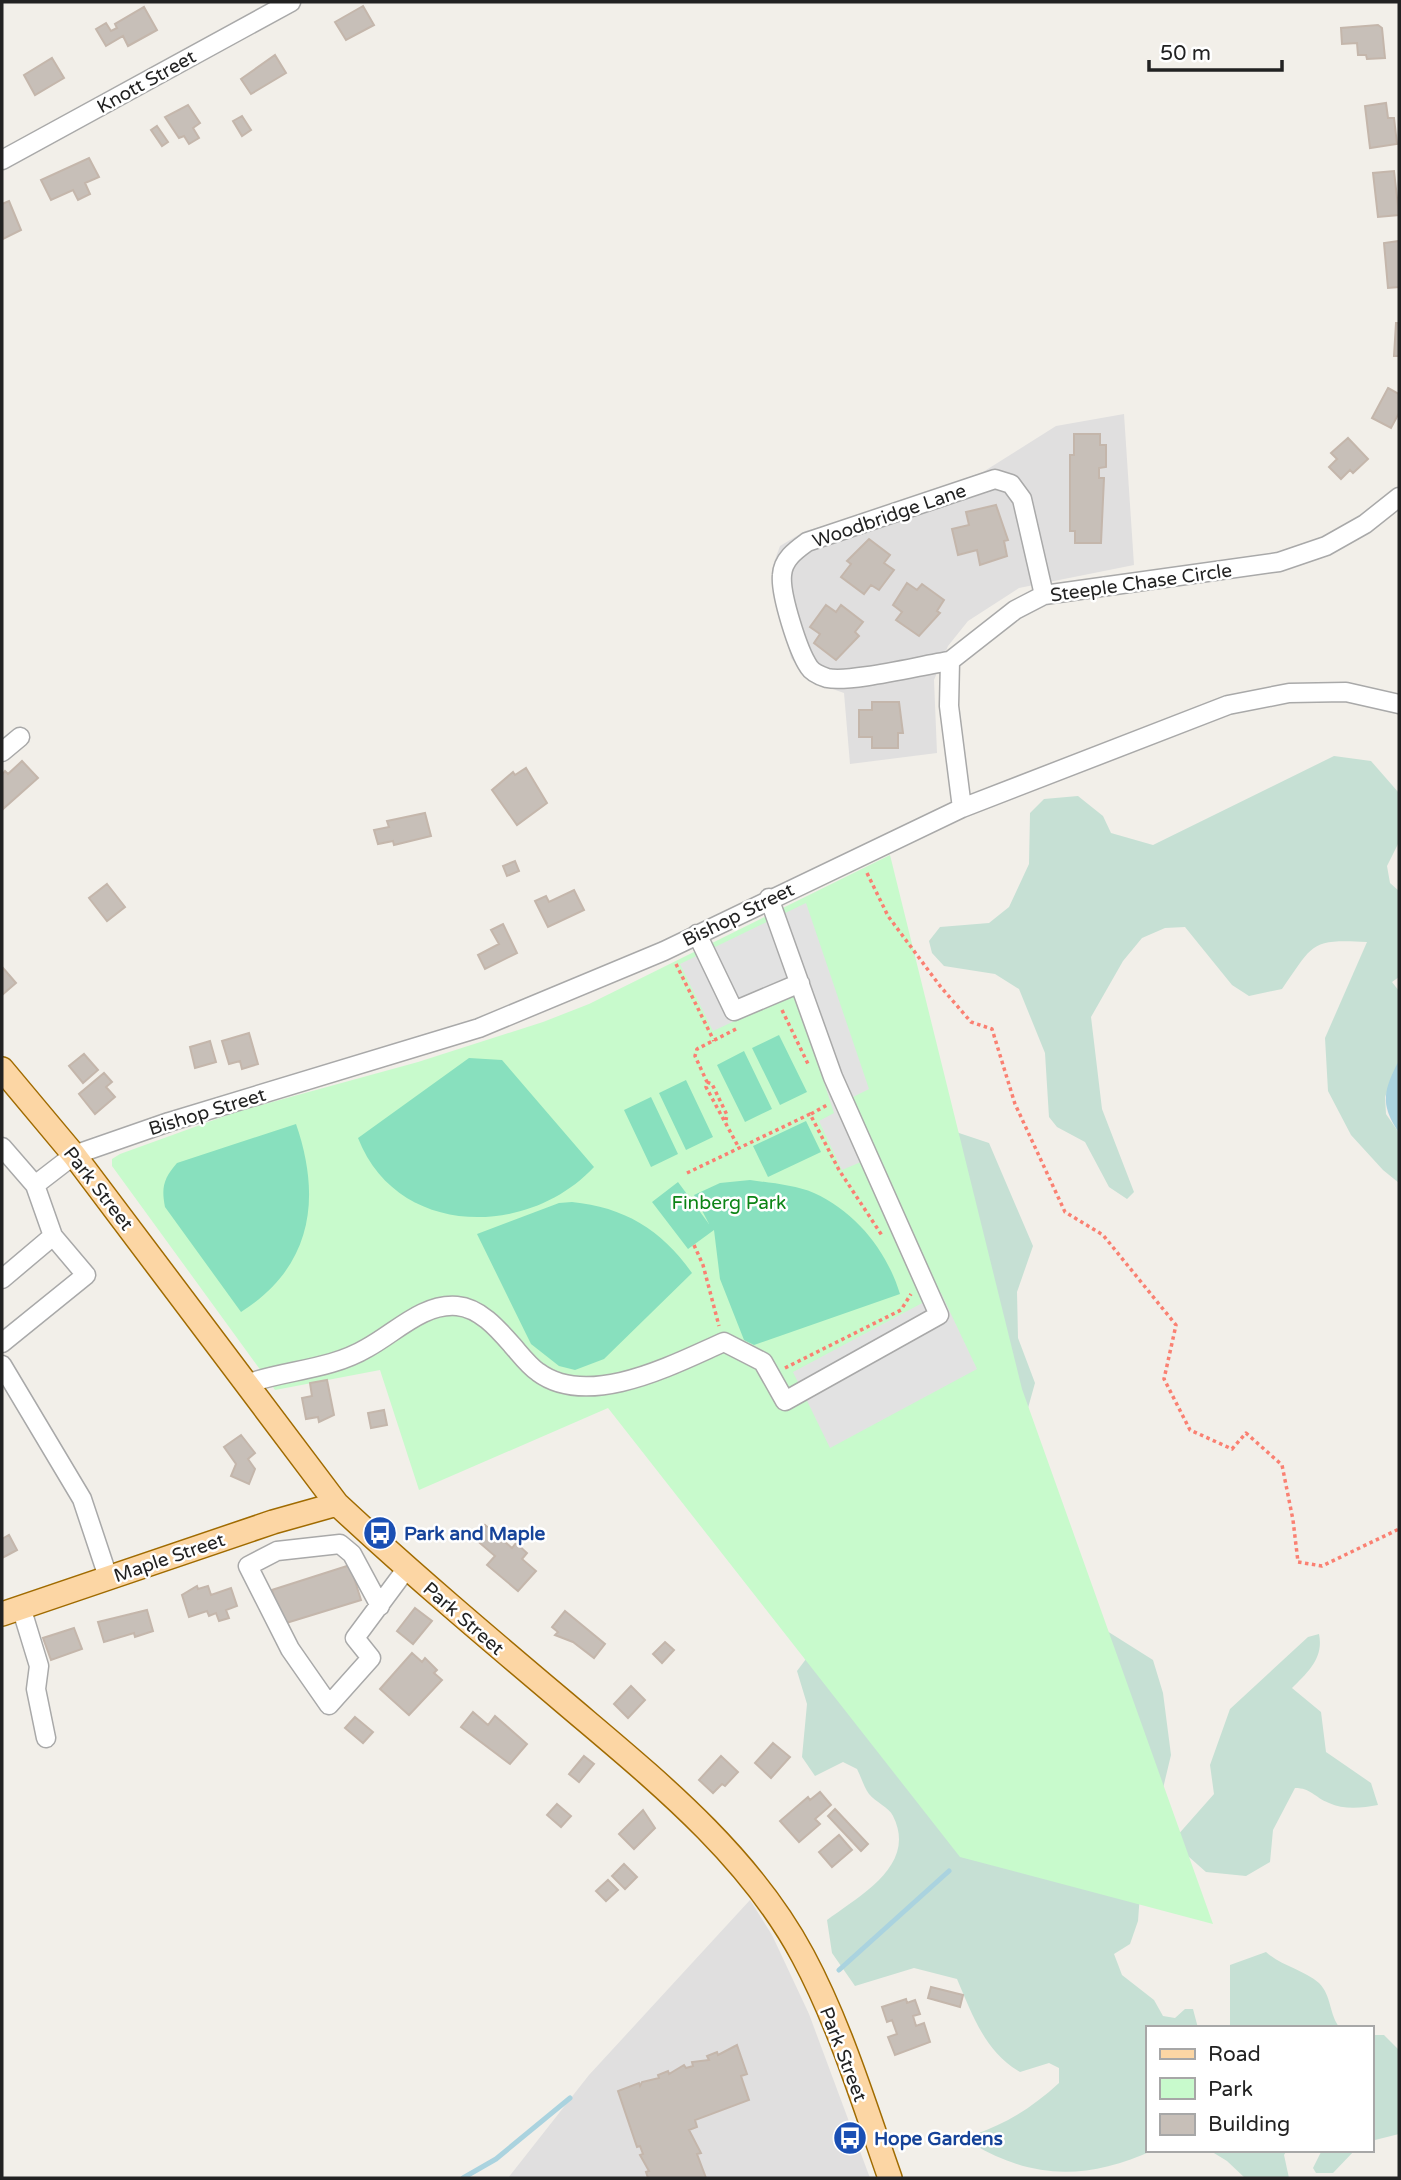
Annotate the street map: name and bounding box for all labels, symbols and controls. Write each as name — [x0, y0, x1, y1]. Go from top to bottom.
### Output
scale bar — [1149, 28, 1282, 72]
text: 50 m — [1160, 41, 1211, 66]
street label: Knott Street — [93, 46, 200, 118]
street label: Woodbridge Lane — [810, 479, 969, 553]
street label: Steeple Chase Circle — [1049, 559, 1233, 607]
street label: Bishop Street — [679, 878, 798, 951]
street label: Bishop Street — [146, 1084, 268, 1140]
street label: Park Street — [59, 1143, 138, 1235]
park label: Finberg Park — [672, 1192, 786, 1214]
bus stop icon: Park and Maple — [361, 1514, 399, 1552]
place label: Park and Maple — [404, 1523, 545, 1546]
street label: Maple Street — [111, 1529, 228, 1587]
street label: Park Street — [418, 1578, 508, 1660]
street label: Park Street — [815, 2004, 871, 2105]
legend — [1146, 2026, 1373, 2152]
text: Road — [1208, 2042, 1261, 2067]
text: Park — [1208, 2077, 1253, 2102]
text: Building — [1208, 2112, 1290, 2137]
bus stop icon: Hope Gardens — [831, 2119, 869, 2157]
place label: Hope Gardens — [874, 2128, 1003, 2151]

